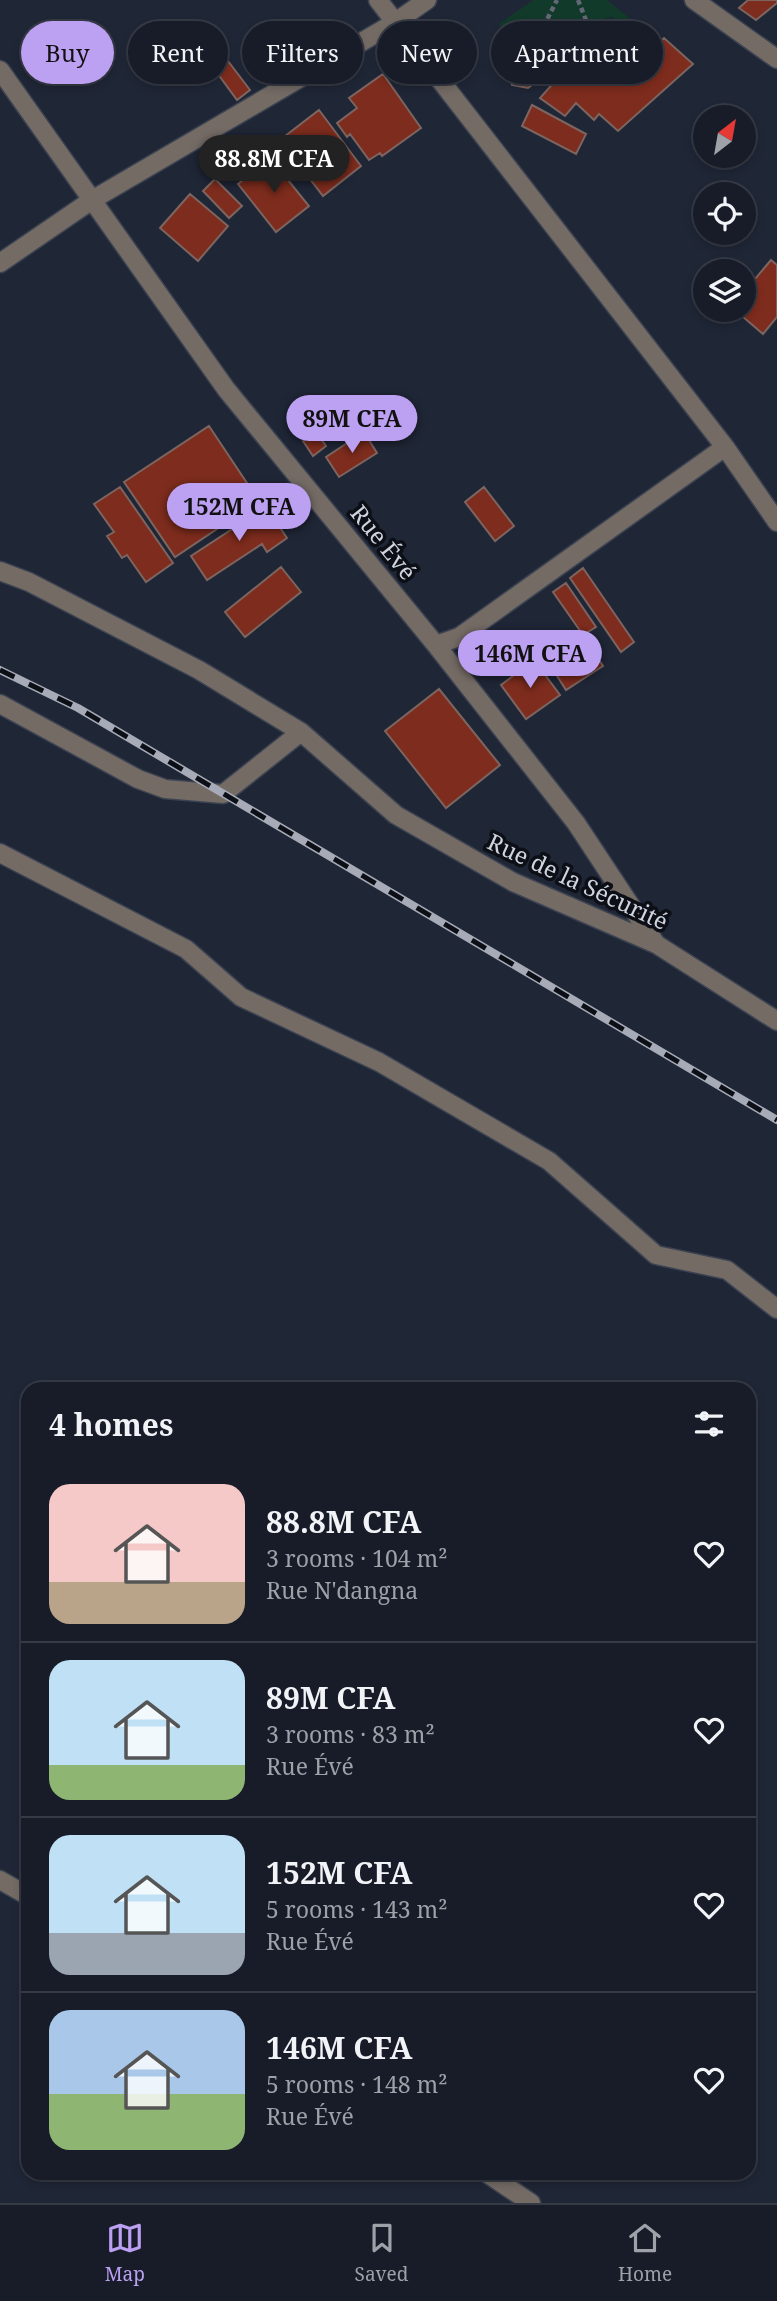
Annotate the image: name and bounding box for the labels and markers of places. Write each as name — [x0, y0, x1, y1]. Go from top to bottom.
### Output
pin: 88.8M CFA — [194, 136, 354, 195]
pin: 89M CFA — [287, 396, 417, 455]
pin: 152M CFA — [167, 484, 311, 543]
pin: 146M CFA — [458, 630, 602, 690]

